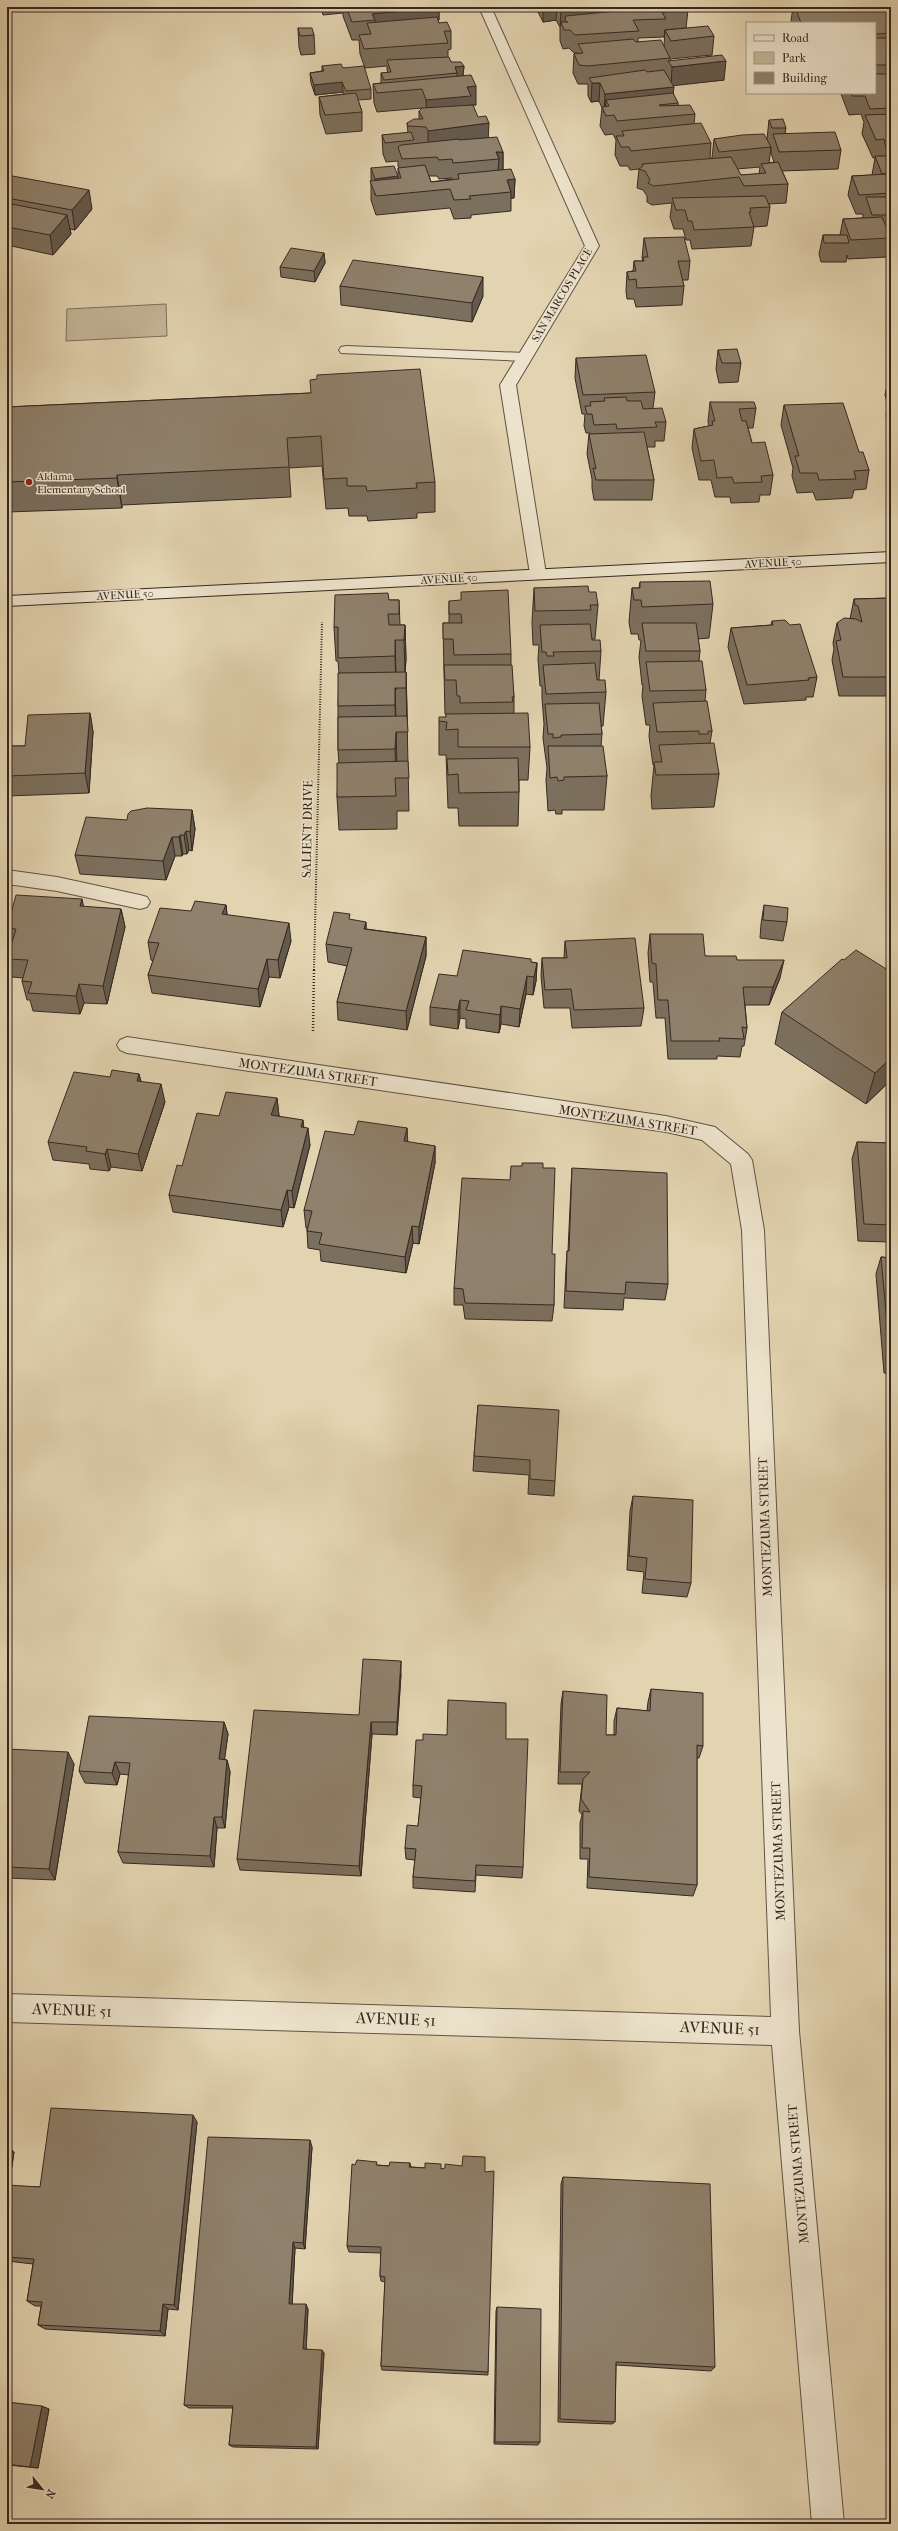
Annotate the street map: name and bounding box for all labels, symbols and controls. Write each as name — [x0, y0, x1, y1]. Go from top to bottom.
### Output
legend — [746, 22, 876, 94]
text: Road — [782, 31, 809, 45]
text: Park — [782, 51, 807, 65]
text: Building — [782, 71, 827, 85]
street label: SAN MARCOS PLACE — [529, 246, 595, 344]
place label: Aldama Elementary School — [36, 470, 126, 496]
marker: Aldama Elementary School — [24, 477, 34, 487]
street label: AVENUE 50 — [743, 555, 802, 571]
street label: AVENUE 50 — [419, 571, 478, 587]
street label: AVENUE 50 — [95, 587, 154, 603]
street label: SALIENT DRIVE — [299, 780, 315, 878]
street label: MONTEZUMA STREET — [238, 1055, 379, 1089]
street label: MONTEZUMA STREET — [558, 1102, 699, 1138]
street label: MONTEZUMA STREET — [755, 1457, 775, 1597]
street label: MONTEZUMA STREET — [768, 1781, 788, 1921]
street label: AVENUE 51 — [31, 1999, 112, 2021]
street label: AVENUE 51 — [355, 2008, 436, 2030]
street label: AVENUE 51 — [679, 2017, 760, 2039]
street label: MONTEZUMA STREET — [784, 2103, 812, 2244]
north arrow — [22, 2469, 62, 2509]
text: N — [42, 2487, 58, 2501]

